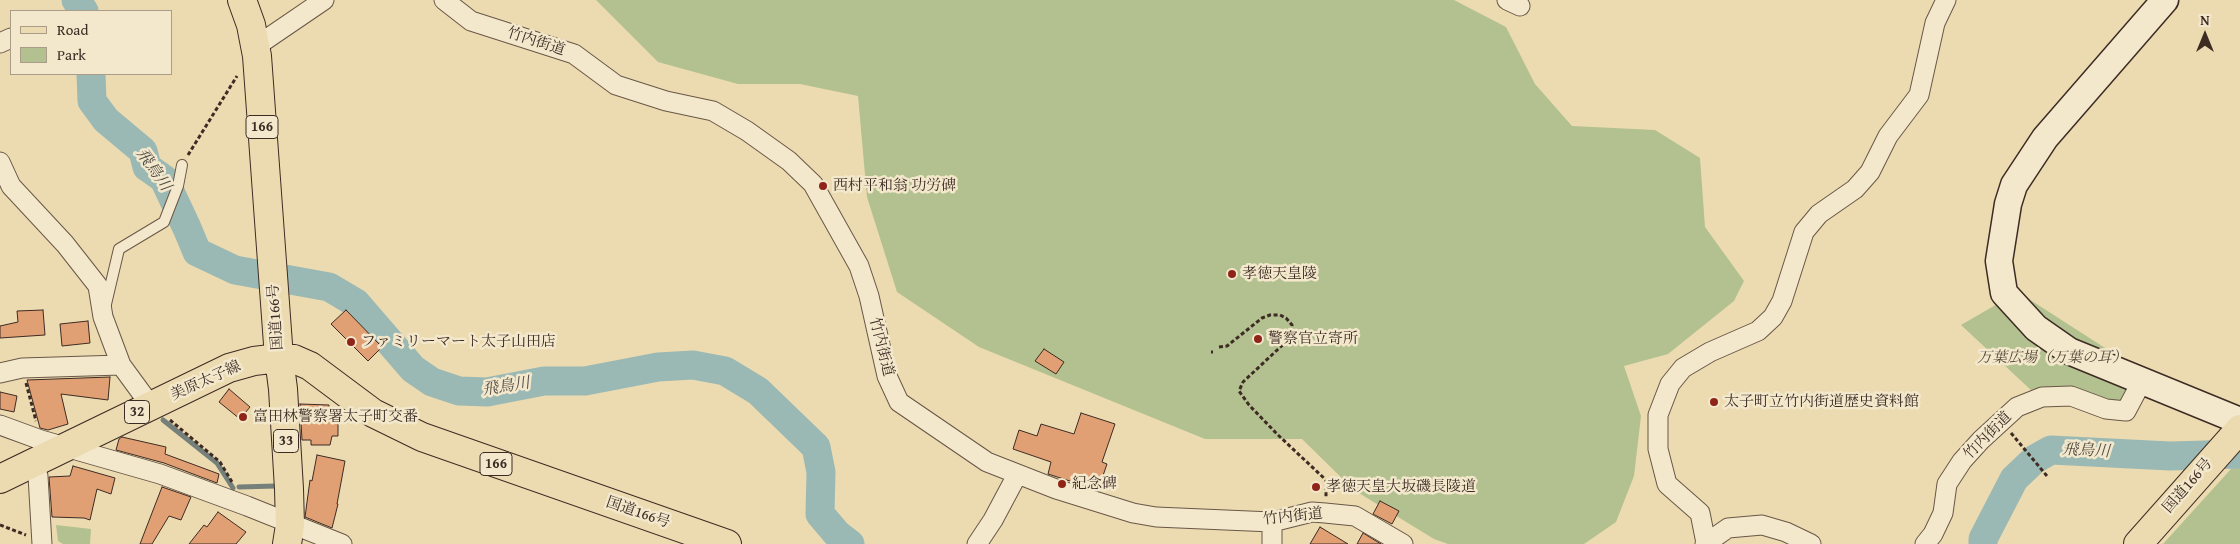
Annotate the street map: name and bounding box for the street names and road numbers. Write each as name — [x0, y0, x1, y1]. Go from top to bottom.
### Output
street label: 竹内街道 — [505, 24, 567, 60]
road number: 166 — [246, 115, 278, 138]
street label: 国道166号 — [265, 283, 287, 351]
street label: 竹内街道 — [865, 316, 897, 378]
street label: 美原太子線 — [168, 358, 244, 404]
road number: 32 — [124, 401, 150, 424]
street label: 竹内街道 — [1960, 408, 2016, 464]
road number: 33 — [274, 430, 298, 452]
road number: 166 — [480, 452, 512, 476]
street label: 国道166号 — [2159, 455, 2217, 517]
street label: 国道166号 — [604, 494, 672, 532]
street label: 竹内街道 — [1262, 505, 1324, 529]

